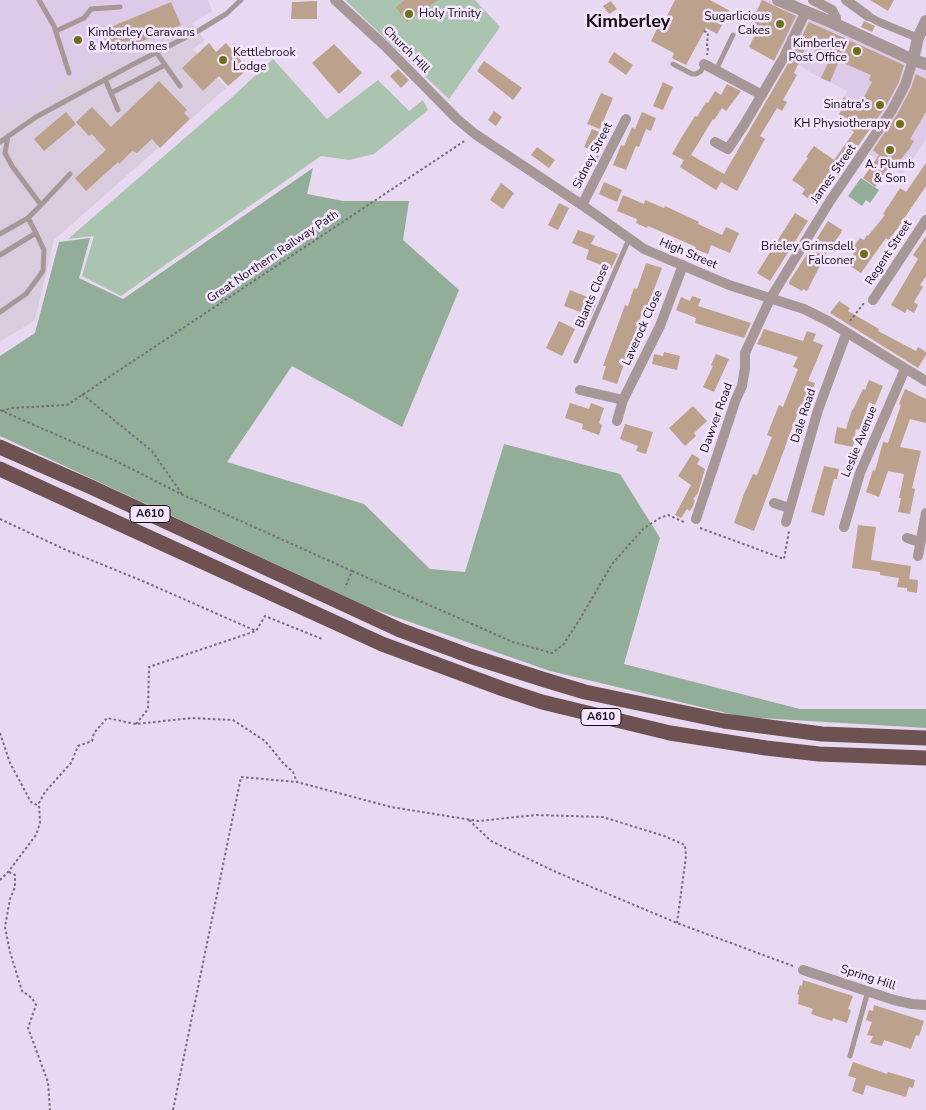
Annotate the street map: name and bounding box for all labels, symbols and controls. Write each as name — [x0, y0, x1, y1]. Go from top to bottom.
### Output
place label: Holy Trinity — [419, 7, 481, 21]
marker: Holy Trinity — [403, 8, 415, 20]
place label: Sugarlicious Cakes — [704, 10, 770, 38]
district label: Kimberley — [586, 12, 670, 34]
marker: Sugarlicious Cakes — [774, 18, 786, 30]
street label: Church Hill — [380, 24, 432, 76]
place label: Kimberley Caravans & Motorhomes — [88, 26, 195, 54]
marker: Kimberley Caravans & Motorhomes — [72, 34, 84, 46]
place label: Kimberley Post Office — [788, 37, 847, 65]
marker: Kimberley Post Office — [851, 45, 863, 57]
place label: Kettlebrook Lodge — [233, 46, 295, 74]
marker: Kettlebrook Lodge — [217, 54, 229, 66]
place label: Sinatra's — [823, 98, 870, 112]
marker: Sinatra's — [874, 99, 886, 111]
place label: KH Physiotherapy — [794, 117, 890, 131]
marker: KH Physiotherapy — [894, 118, 906, 130]
street label: Sidney Street — [570, 121, 616, 191]
street label: James Street — [808, 142, 860, 206]
marker: A. Plumb & Son — [884, 144, 896, 156]
place label: A. Plumb & Son — [865, 158, 915, 186]
street label: Great Northern Railway Path — [205, 208, 341, 306]
street label: Regent Street — [863, 218, 915, 288]
street label: High Street — [657, 235, 719, 273]
place label: Brieley Grimsdell Falconer — [761, 240, 854, 268]
marker: Brieley Grimsdell Falconer — [858, 248, 870, 260]
street label: Blants Close — [573, 262, 613, 330]
street label: Laverock Close — [620, 288, 666, 368]
street label: Dawver Road — [698, 381, 736, 455]
street label: Dale Road — [788, 387, 820, 445]
street label: Leslie Avenue — [839, 404, 881, 480]
road number: A610 — [130, 506, 170, 522]
road number: A610 — [581, 709, 621, 726]
street label: Spring Hill — [838, 962, 898, 994]

